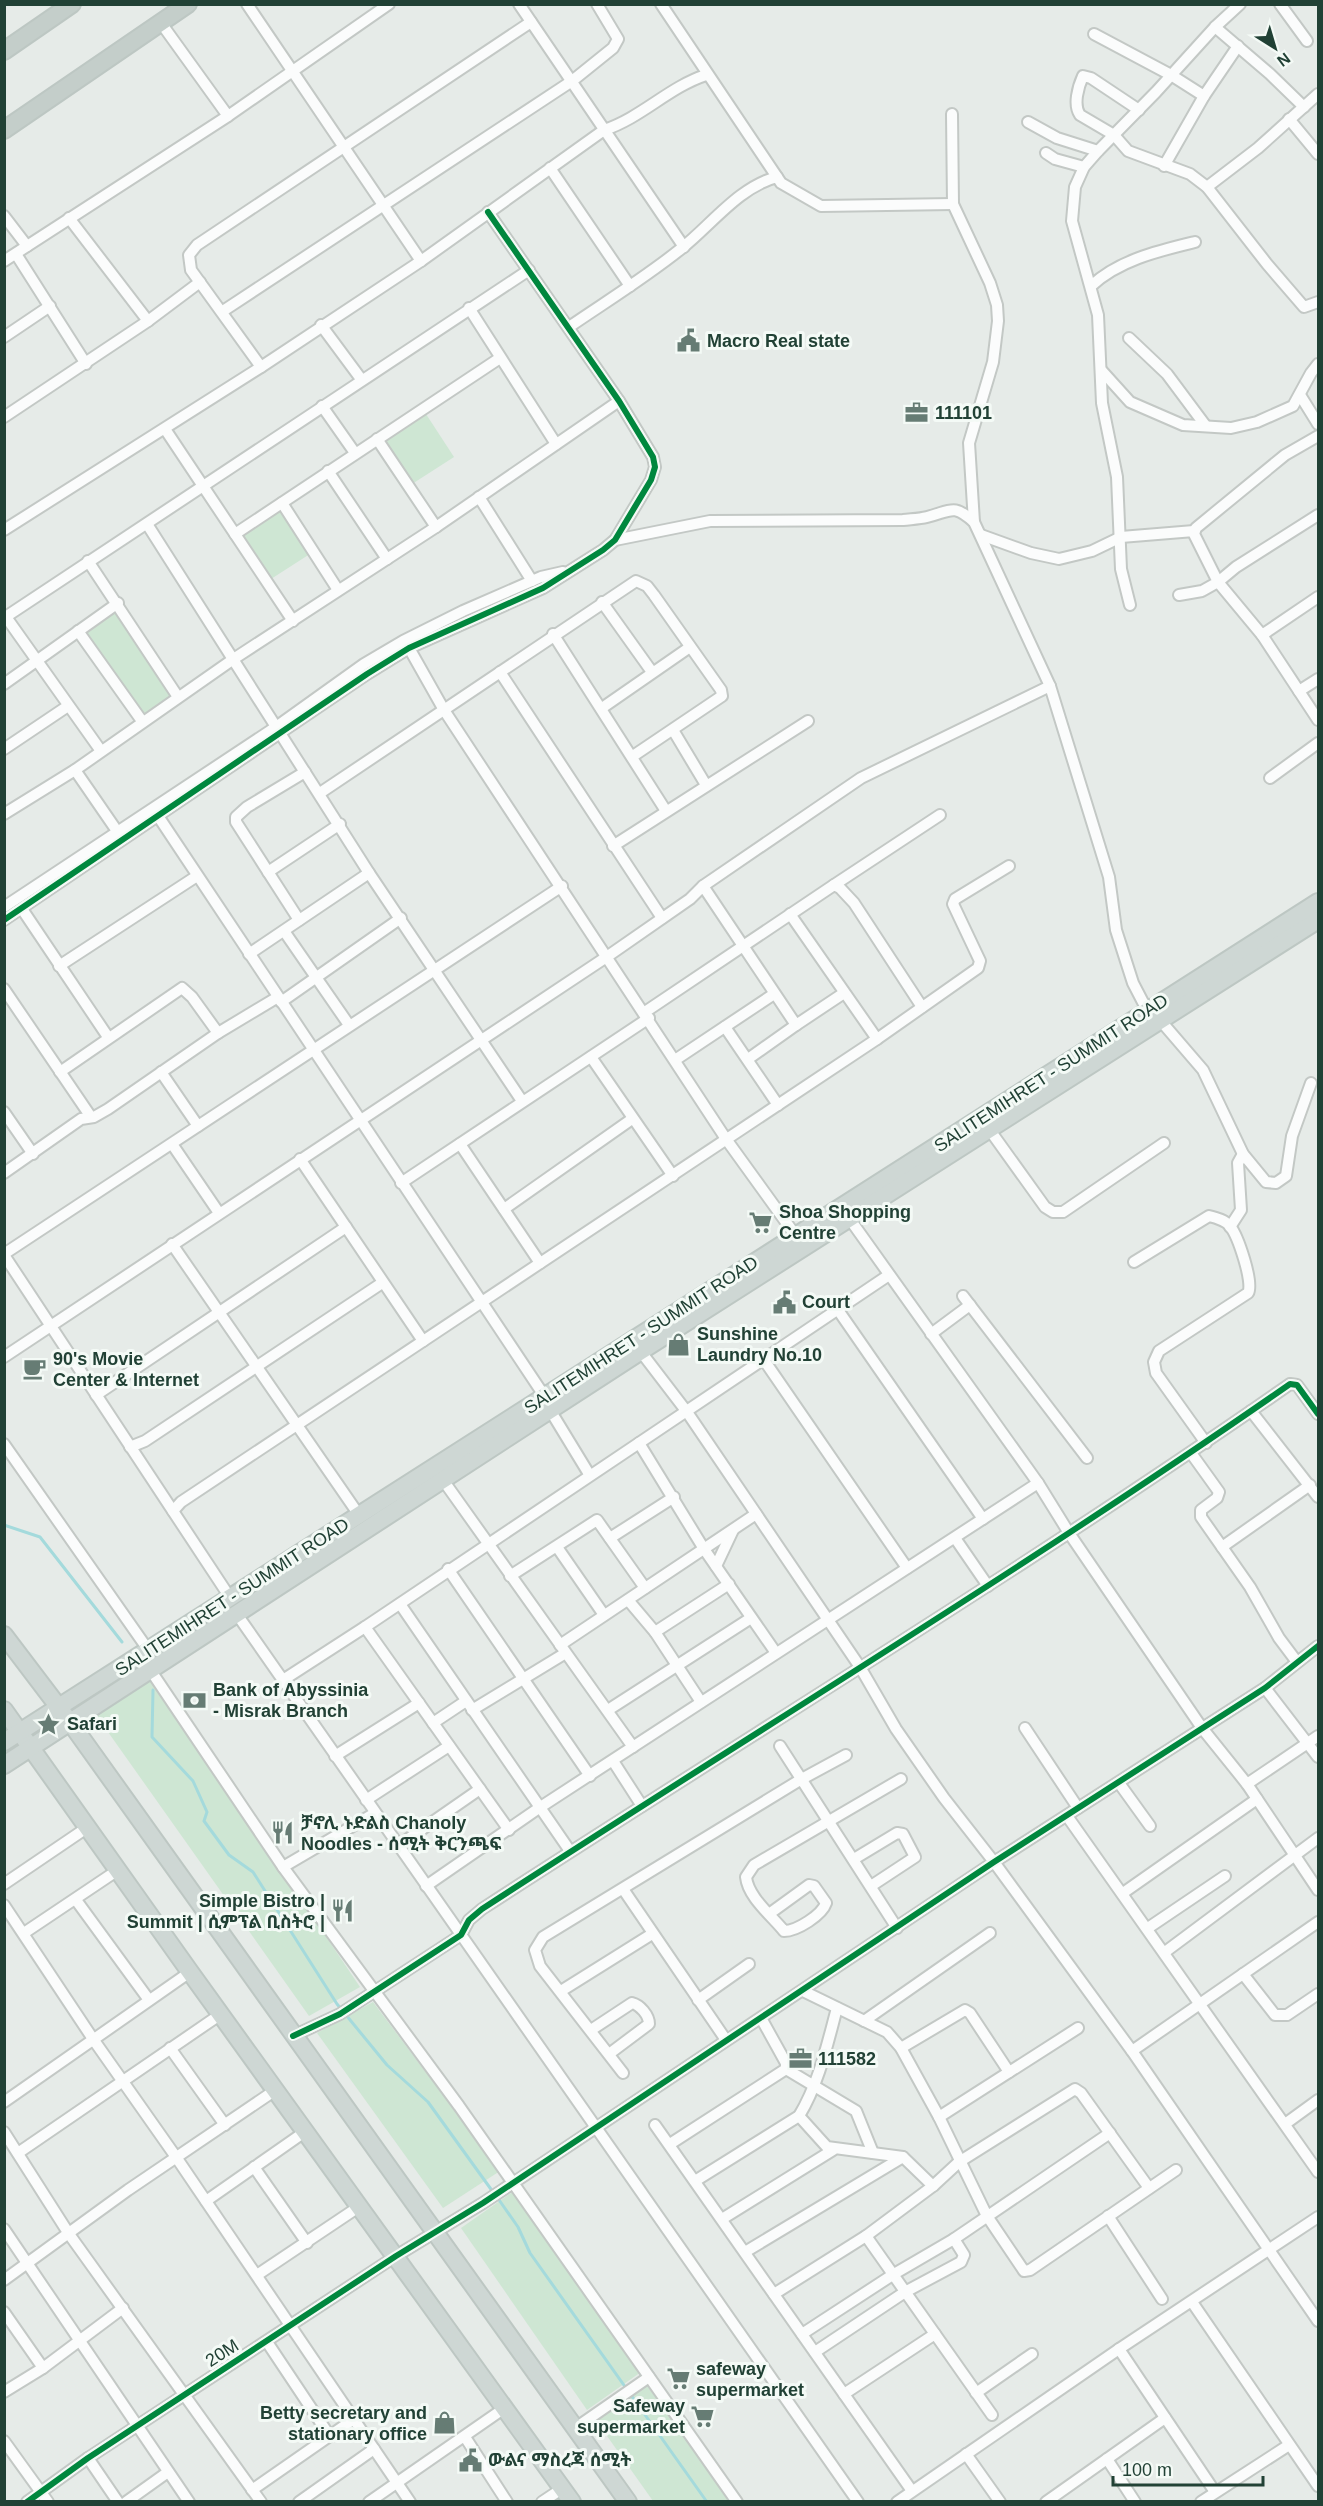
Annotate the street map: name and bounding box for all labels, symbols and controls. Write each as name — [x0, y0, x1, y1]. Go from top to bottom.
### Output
north arrow — [1245, 18, 1305, 78]
text: N — [1274, 49, 1293, 70]
public building icon: Macro Real state — [676, 328, 702, 354]
place label: Macro Real state — [707, 331, 850, 351]
office icon: 111101 — [904, 400, 930, 426]
place label: 111101 — [935, 403, 992, 423]
street label: SALITEMIHRET - SUMMIT ROAD — [931, 990, 1171, 1156]
place label: Shoa Shopping Centre — [779, 1202, 911, 1243]
supermarket icon: Shoa Shopping Centre — [748, 1209, 774, 1235]
street label: SALITEMIHRET - SUMMIT ROAD — [521, 1252, 761, 1418]
public building icon: Court — [771, 1289, 797, 1315]
place label: Court — [802, 1292, 850, 1312]
place label: Sunshine Laundry No.10 — [697, 1324, 822, 1365]
shop icon: Sunshine Laundry No.10 — [666, 1331, 692, 1357]
place label: 90's Movie Center & Internet — [53, 1349, 199, 1390]
cafe icon: 90's Movie Center & Internet — [22, 1356, 48, 1382]
street label: SALITEMIHRET - SUMMIT ROAD — [112, 1514, 352, 1680]
place label: Bank of Abyssinia - Misrak Branch — [213, 1680, 369, 1721]
bank icon: Bank of Abyssinia - Misrak Branch — [182, 1687, 208, 1713]
place icon: Safari — [36, 1711, 62, 1737]
place label: Safari — [67, 1714, 117, 1734]
place label: ቻኖሊ ኑድልስ Chanoly Noodles - ሰሚት ቅርንጫፍ — [301, 1813, 501, 1854]
restaurant icon: ቻኖሊ ኑድልስ Chanoly Noodles - ሰሚት ቅርንጫፍ — [270, 1820, 296, 1846]
place label: Simple Bistro | Summit | ሲምፕል ቢስትሮ | — [127, 1891, 325, 1932]
restaurant icon: Simple Bistro | Summit | ሲምፕል ቢስትሮ | — [330, 1898, 356, 1924]
office icon: 111582 — [787, 2046, 813, 2072]
place label: 111582 — [818, 2049, 876, 2069]
street label: 20M — [202, 2335, 242, 2371]
place label: safeway supermarket — [696, 2359, 804, 2400]
supermarket icon: safeway supermarket — [665, 2366, 691, 2392]
place label: Safeway supermarket — [577, 2396, 685, 2437]
place label: Betty secretary and stationary office — [260, 2403, 427, 2444]
supermarket icon: Safeway supermarket — [690, 2403, 716, 2429]
shop icon: Betty secretary and stationary office — [432, 2410, 458, 2436]
public building icon: ውልና ማስረጃ ሰሚት — [457, 2447, 483, 2473]
scale bar — [1113, 2449, 1263, 2487]
place label: ውልና ማስረጃ ሰሚት — [488, 2450, 631, 2470]
text: 100 m — [1122, 2460, 1172, 2480]

